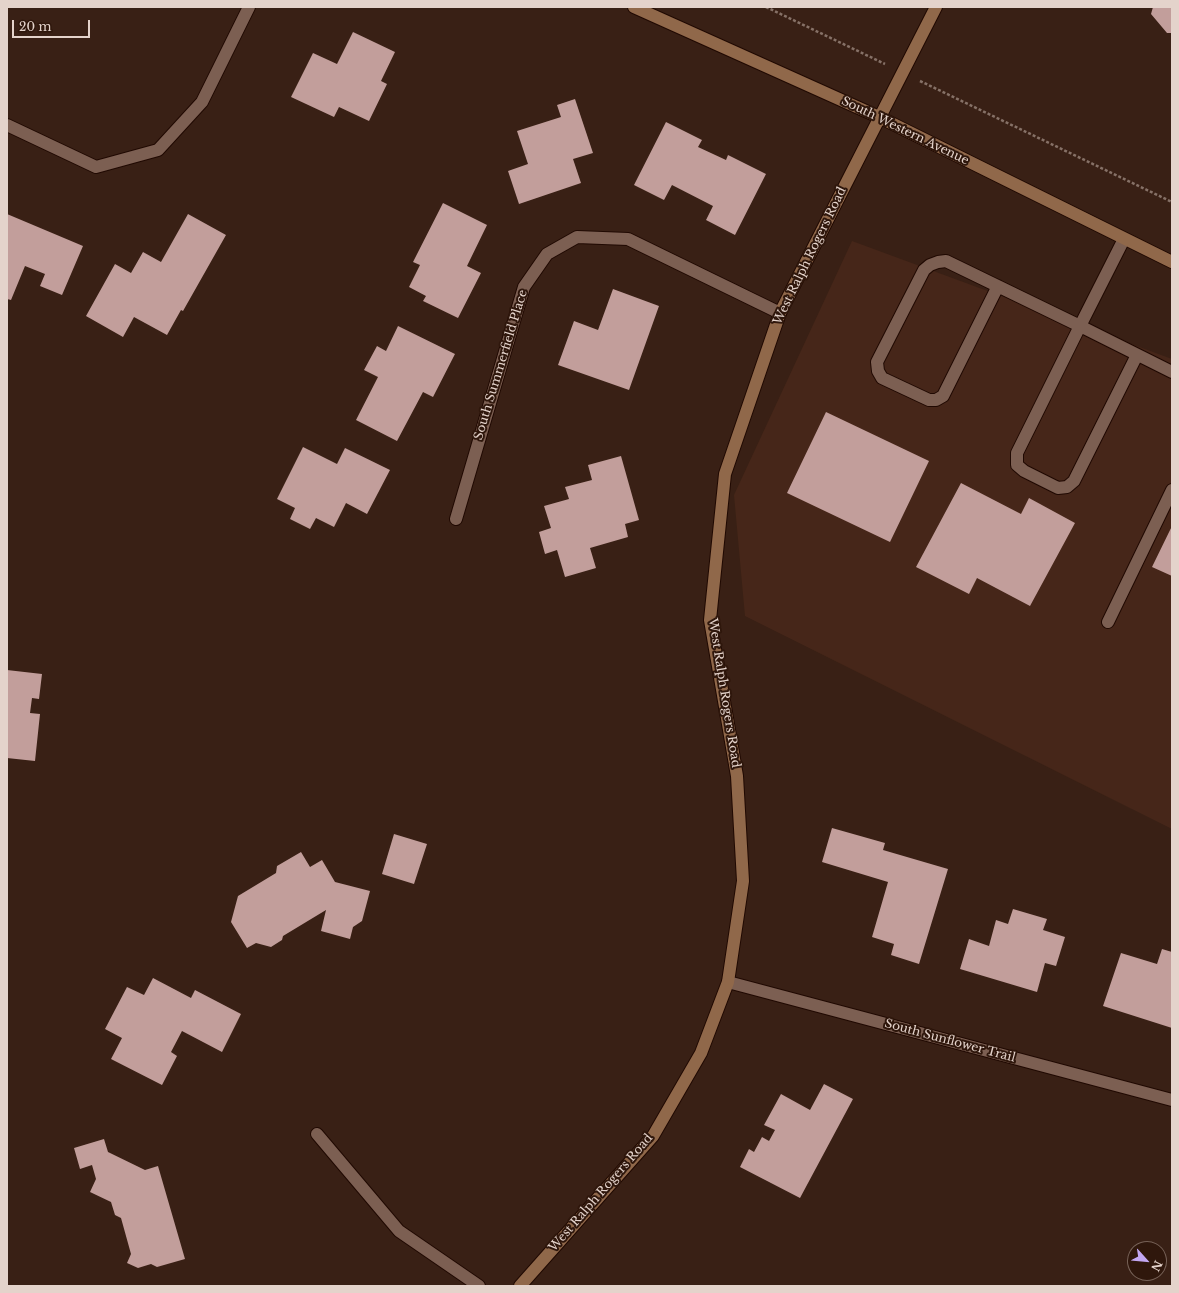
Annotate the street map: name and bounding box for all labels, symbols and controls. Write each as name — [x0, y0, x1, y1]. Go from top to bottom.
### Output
scale bar — [14, 12, 92, 38]
text: 20 m — [19, 19, 51, 34]
street label: South Western Avenue — [839, 94, 971, 168]
street label: West Ralph Rogers Road — [770, 185, 850, 327]
street label: South Summerfield Place — [471, 288, 531, 442]
street label: West Ralph Rogers Road — [705, 617, 743, 769]
street label: South Sunflower Trail — [883, 1017, 1017, 1065]
street label: West Ralph Rogers Road — [546, 1131, 656, 1255]
north arrow — [1127, 1241, 1167, 1281]
text: N — [1148, 1258, 1165, 1274]

